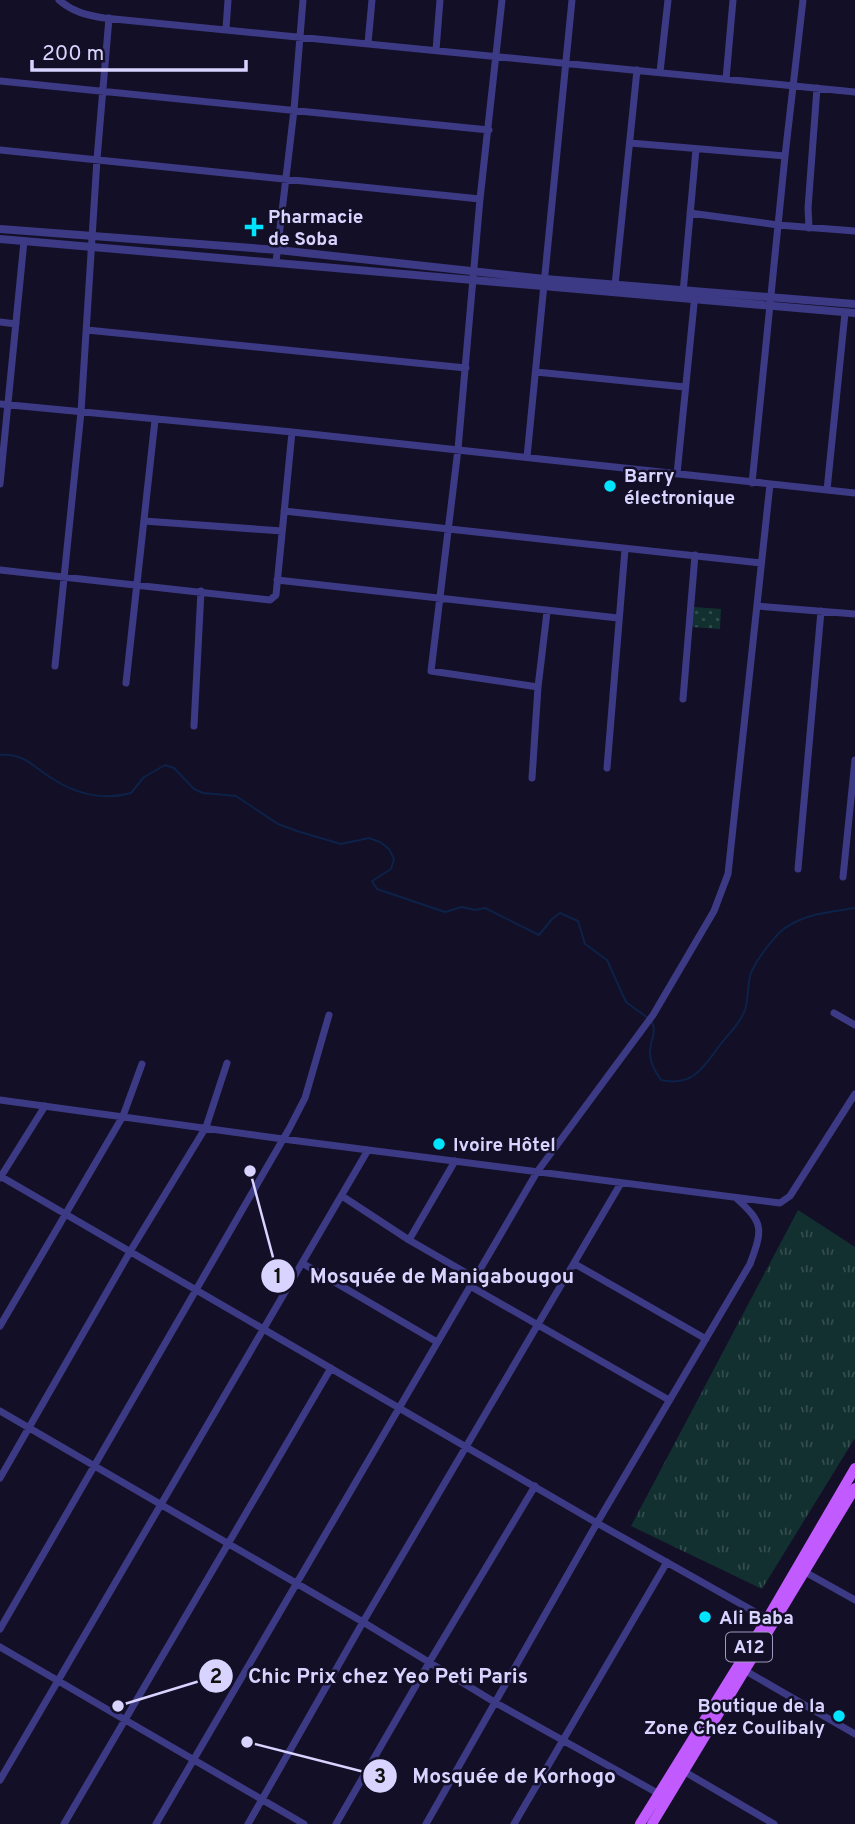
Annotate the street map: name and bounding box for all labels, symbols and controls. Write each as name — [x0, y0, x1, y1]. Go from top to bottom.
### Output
scale bar — [32, 28, 245, 72]
text: 200 m — [42, 41, 104, 68]
place label: Pharmacie de Soba — [268, 206, 363, 252]
marker: Pharmacie de Soba — [246, 219, 262, 235]
place label: Barry électronique — [624, 465, 735, 511]
marker: Barry électronique — [602, 478, 618, 494]
place label: Ivoire Hôtel — [453, 1134, 556, 1158]
marker: Ivoire Hôtel — [431, 1136, 447, 1152]
callout: Mosquée de Manigabougou — [260, 1255, 588, 1297]
text: 1 — [274, 1264, 282, 1291]
text: Mosquée de Manigabougou — [310, 1264, 574, 1291]
place label: Ali Baba — [719, 1607, 794, 1631]
marker: Ali Baba — [697, 1609, 713, 1625]
road number: A12 — [726, 1632, 772, 1662]
callout: Chic Prix chez Yeo Peti Paris — [198, 1655, 542, 1697]
text: 2 — [210, 1664, 222, 1691]
text: Chic Prix chez Yeo Peti Paris — [248, 1664, 528, 1691]
place label: Boutique de la Zone Chez Coulibaly — [644, 1695, 825, 1741]
marker: Boutique de la Zone Chez Coulibaly — [831, 1708, 847, 1724]
callout: Mosquée de Korhogo — [363, 1755, 629, 1797]
text: 3 — [374, 1764, 386, 1791]
text: Mosquée de Korhogo — [412, 1764, 616, 1791]

